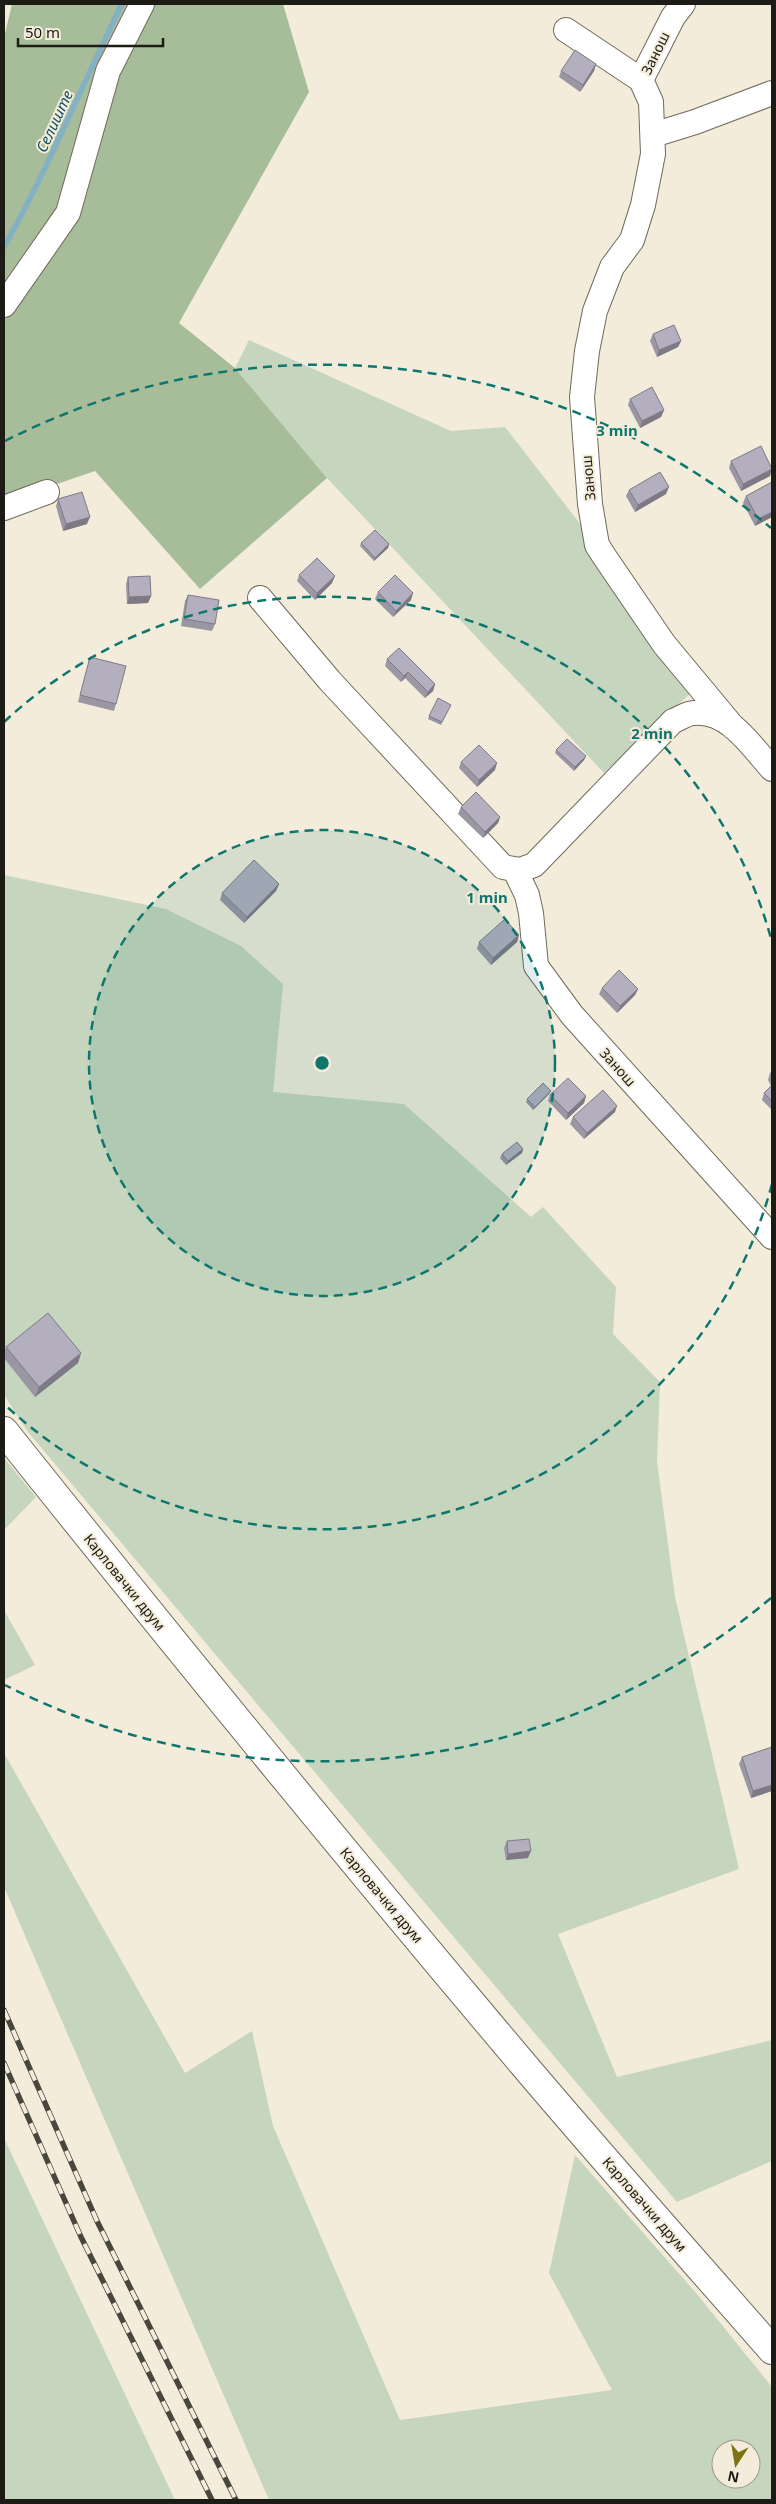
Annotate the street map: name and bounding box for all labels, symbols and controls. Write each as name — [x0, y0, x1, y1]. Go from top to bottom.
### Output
scale bar — [18, 15, 162, 47]
text: 50 m — [25, 22, 60, 42]
street label: Занош — [637, 28, 673, 78]
water label: Селиште — [31, 86, 77, 155]
text: 3 min — [596, 420, 638, 440]
street label: Занош — [577, 455, 599, 501]
text: 2 min — [631, 723, 673, 743]
text: 1 min — [466, 887, 508, 907]
street label: Занош — [596, 1044, 640, 1090]
centre of rings — [313, 1054, 331, 1072]
street label: Карловачки друм — [80, 1530, 170, 1634]
street label: Карловачки друм — [336, 1843, 428, 1947]
street label: Карловачки друм — [599, 2153, 691, 2255]
north arrow — [711, 2439, 761, 2489]
text: N — [726, 2467, 741, 2488]

